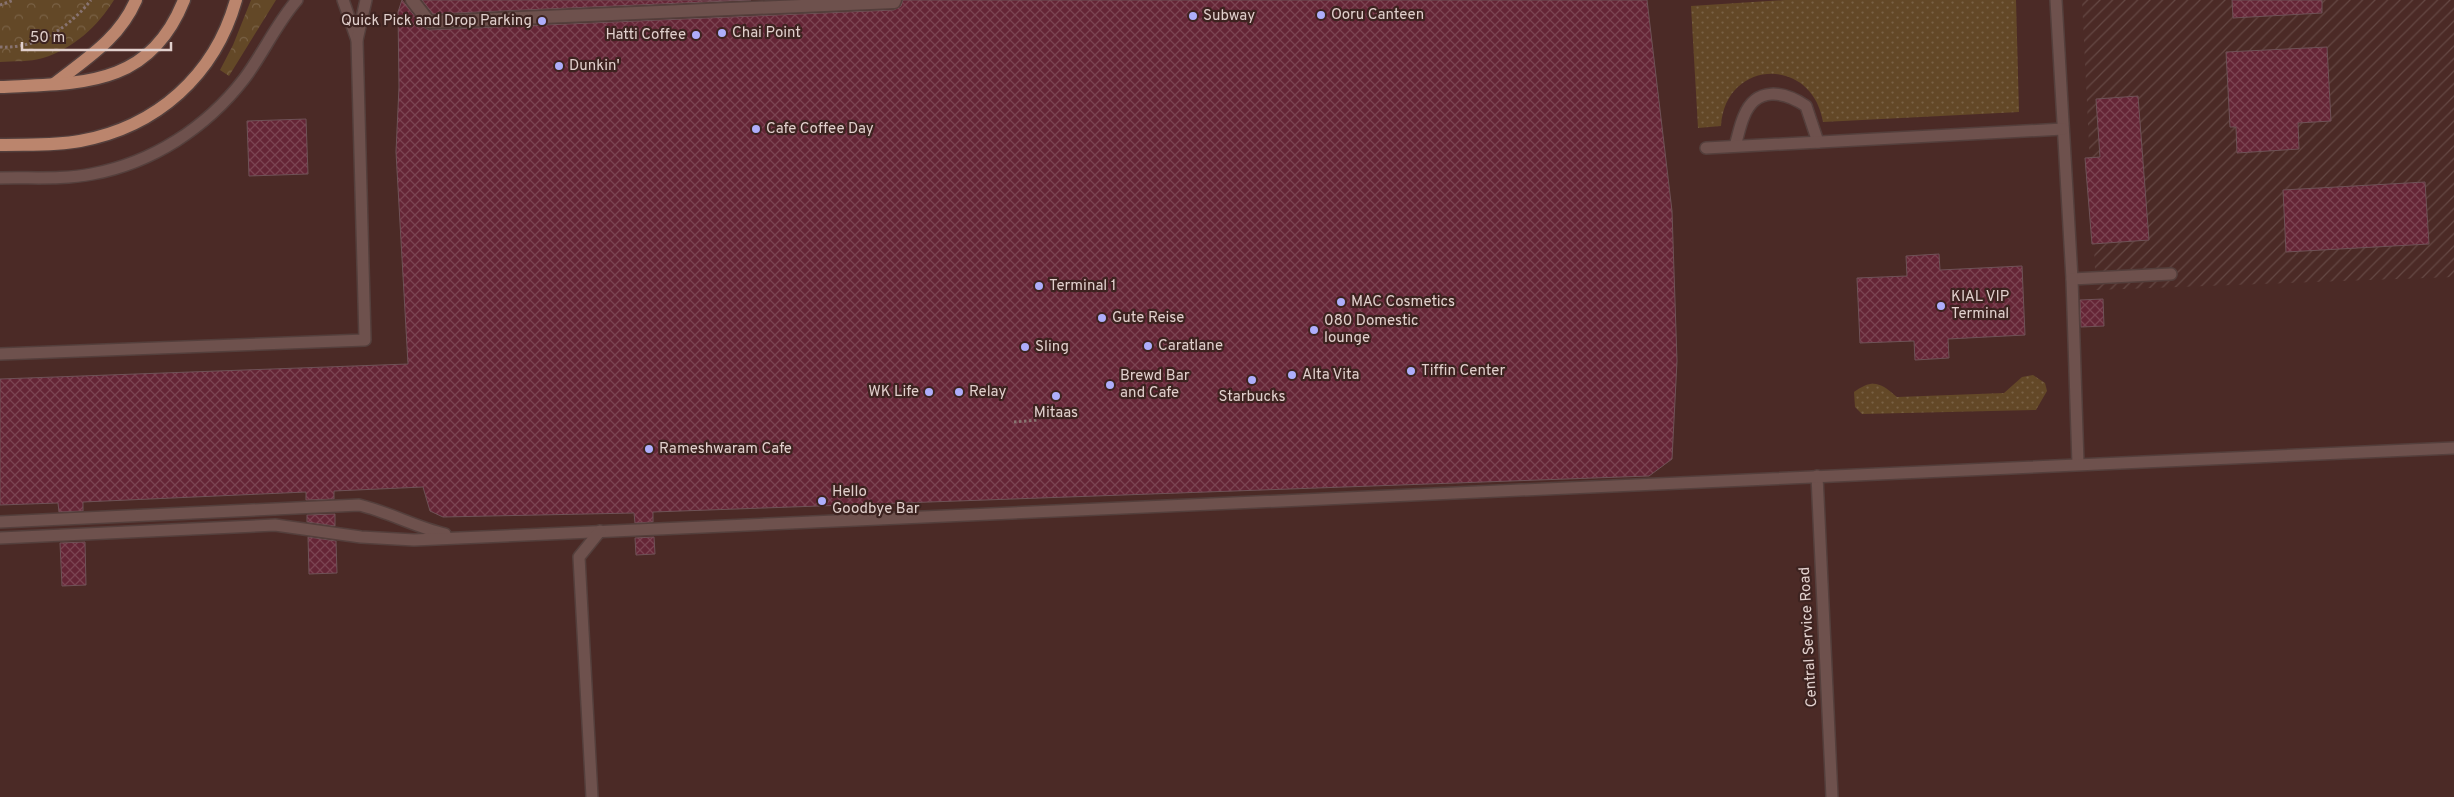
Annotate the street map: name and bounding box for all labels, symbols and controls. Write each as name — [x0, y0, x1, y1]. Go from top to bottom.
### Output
place label: Ooru Canteen — [1331, 6, 1424, 25]
place label: Subway — [1203, 7, 1255, 26]
marker: Ooru Canteen — [1315, 9, 1327, 21]
marker: Subway — [1187, 10, 1199, 22]
place label: Quick Pick and Drop Parking — [341, 12, 532, 31]
marker: Quick Pick and Drop Parking — [536, 15, 548, 27]
scale bar — [22, 20, 171, 52]
place label: Chai Point — [732, 24, 801, 43]
place label: Hatti Coffee — [605, 26, 686, 45]
marker: Chai Point — [716, 27, 728, 39]
text: 50 m — [30, 29, 65, 48]
marker: Hatti Coffee — [690, 29, 702, 41]
place label: Dunkin' — [569, 57, 620, 76]
marker: Dunkin' — [553, 60, 565, 72]
place label: Cafe Coffee Day — [766, 120, 874, 139]
marker: Cafe Coffee Day — [750, 123, 762, 135]
place label: Terminal 1 — [1049, 277, 1116, 296]
marker: Terminal 1 — [1033, 280, 1045, 292]
place label: KIAL VIP Terminal — [1951, 288, 2009, 324]
place label: MAC Cosmetics — [1351, 293, 1455, 312]
marker: MAC Cosmetics — [1335, 296, 1347, 308]
marker: KIAL VIP Terminal — [1935, 300, 1947, 312]
place label: Gute Reise — [1112, 309, 1184, 328]
marker: Gute Reise — [1096, 312, 1108, 324]
place label: 080 Domestic lounge — [1324, 312, 1419, 348]
marker: 080 Domestic lounge — [1308, 324, 1320, 336]
place label: Caratlane — [1158, 337, 1223, 356]
place label: Sling — [1035, 338, 1069, 357]
marker: Caratlane — [1142, 340, 1154, 352]
marker: Sling — [1019, 341, 1031, 353]
place label: Tiffin Center — [1421, 362, 1505, 381]
marker: Tiffin Center — [1405, 365, 1417, 377]
place label: Alta Vita — [1302, 366, 1359, 385]
place label: Brewd Bar and Cafe — [1120, 367, 1190, 403]
marker: Alta Vita — [1286, 369, 1298, 381]
marker: Starbucks — [1246, 374, 1258, 386]
marker: Brewd Bar and Cafe — [1104, 379, 1116, 391]
place label: WK Life — [868, 383, 919, 402]
place label: Relay — [969, 383, 1006, 402]
marker: WK Life — [923, 386, 935, 398]
marker: Relay — [953, 386, 965, 398]
place label: Starbucks — [1218, 388, 1286, 407]
marker: Mitaas — [1050, 390, 1062, 402]
place label: Mitaas — [1034, 404, 1078, 423]
place label: Rameshwaram Cafe — [659, 440, 792, 459]
marker: Rameshwaram Cafe — [643, 443, 655, 455]
place label: Hello Goodbye Bar — [832, 483, 920, 519]
marker: Hello Goodbye Bar — [816, 495, 828, 507]
street label: Central Service Road — [1796, 566, 1822, 708]

